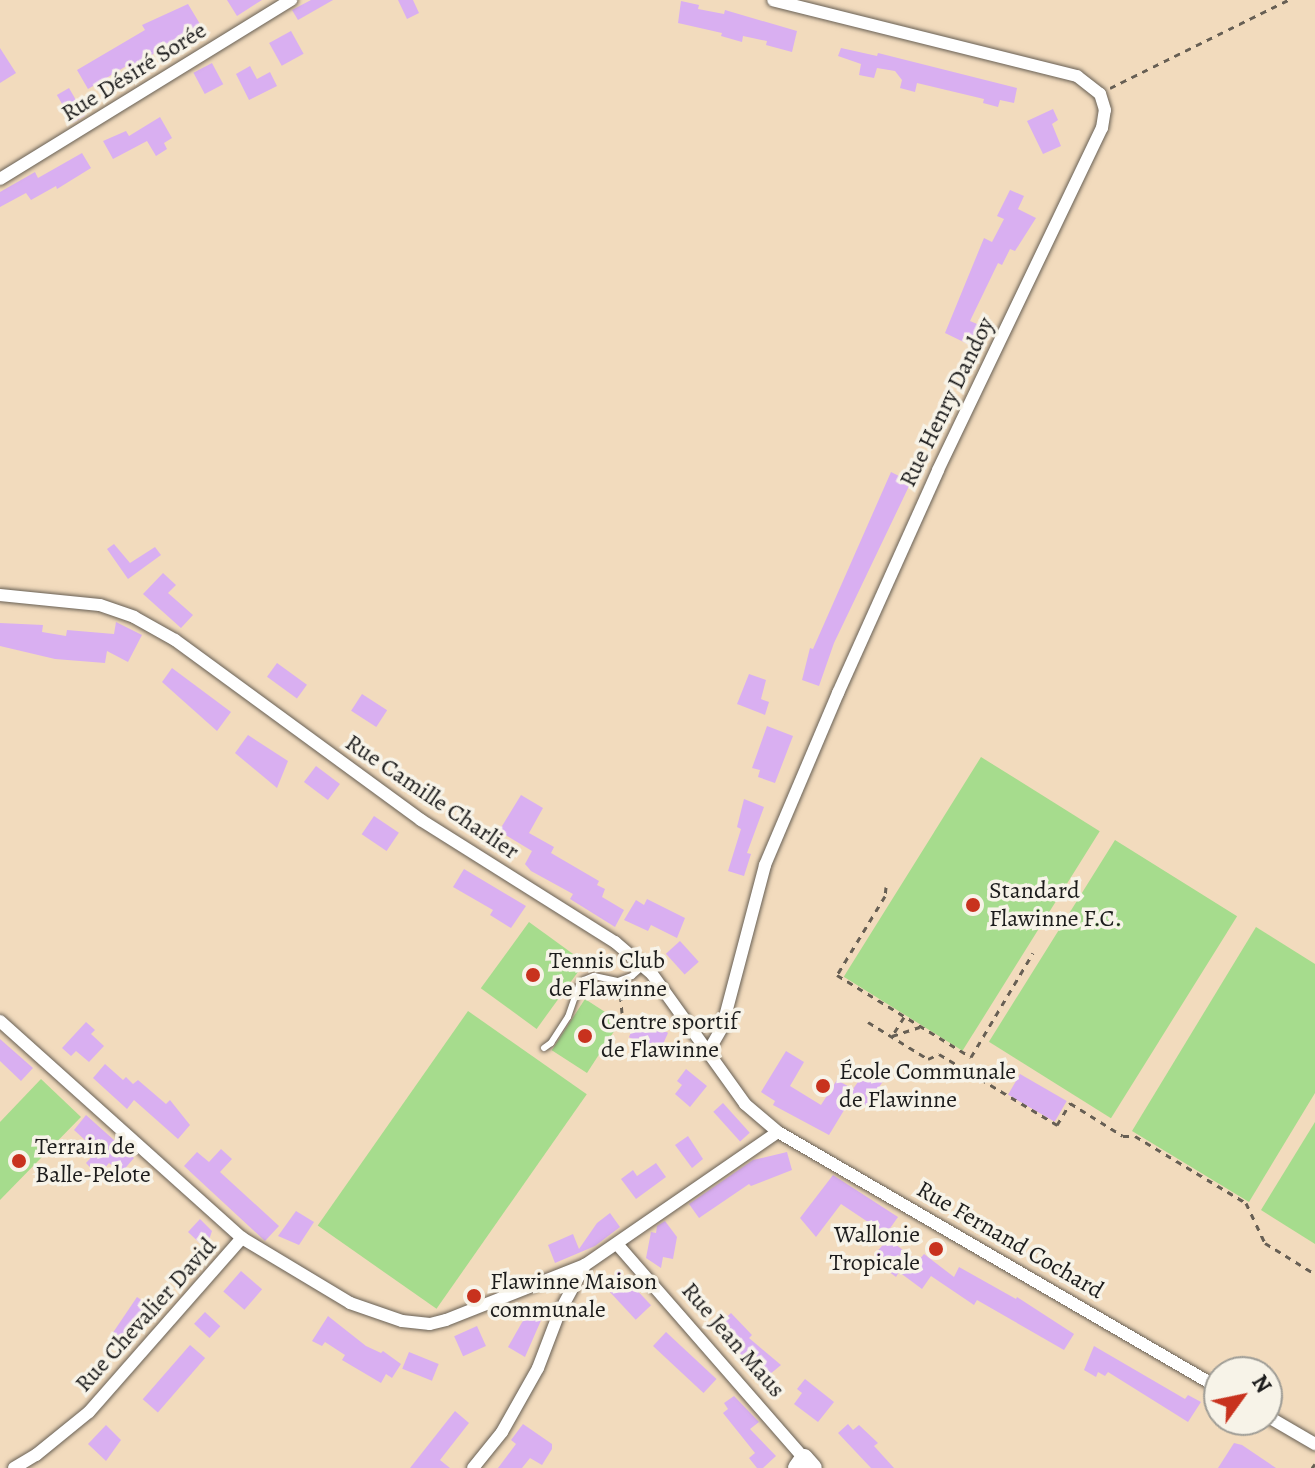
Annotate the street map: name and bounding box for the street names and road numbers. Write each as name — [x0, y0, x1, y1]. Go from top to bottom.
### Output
street label: Rue Désiré Sorée — [56, 16, 212, 128]
street label: Rue Henry Dandoy — [893, 312, 1001, 492]
street label: Rue Camille Charlier — [340, 728, 524, 866]
street label: Rue Fernand Cochard — [911, 1175, 1109, 1305]
street label: Rue Chevalier David — [69, 1232, 223, 1398]
street label: Rue Jean Maus — [675, 1277, 791, 1403]

